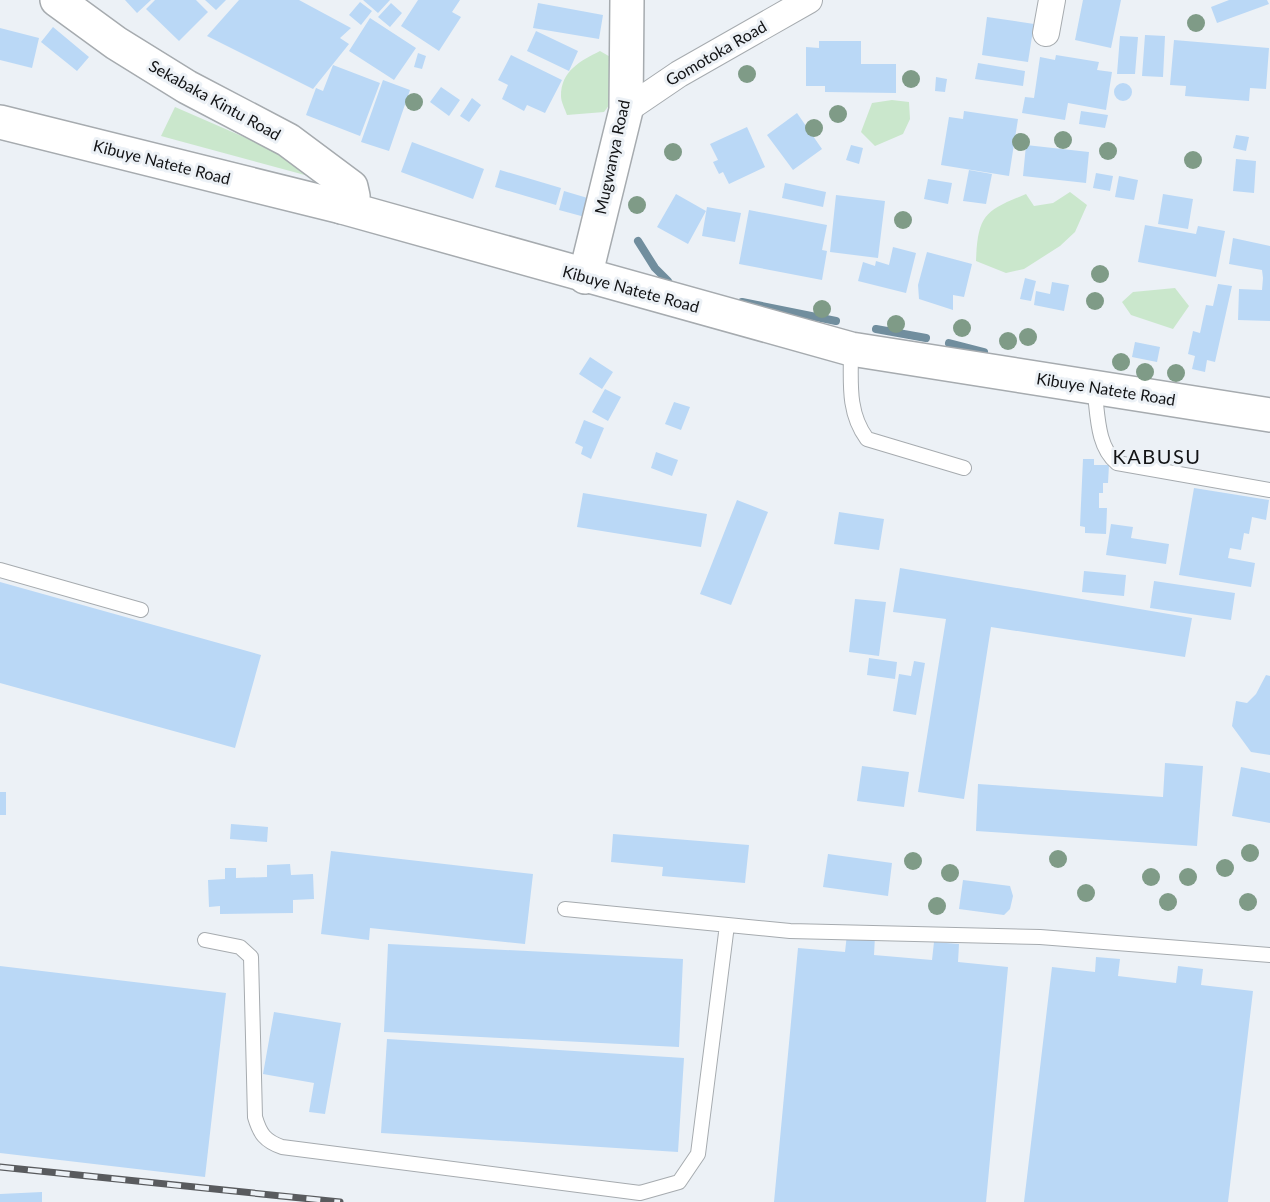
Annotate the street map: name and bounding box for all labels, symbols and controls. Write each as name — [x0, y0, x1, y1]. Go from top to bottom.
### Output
street label: Gomotoka Road — [662, 16, 770, 89]
street label: Sekabaka Kintu Road — [146, 55, 284, 144]
street label: Mugwanya Road — [590, 98, 633, 216]
street label: Kibuye Natete Road — [92, 135, 233, 188]
street label: Kibuye Natete Road — [561, 261, 701, 316]
street label: Kibuye Natete Road — [1035, 368, 1177, 409]
district label: KABUSU — [1113, 444, 1202, 468]

